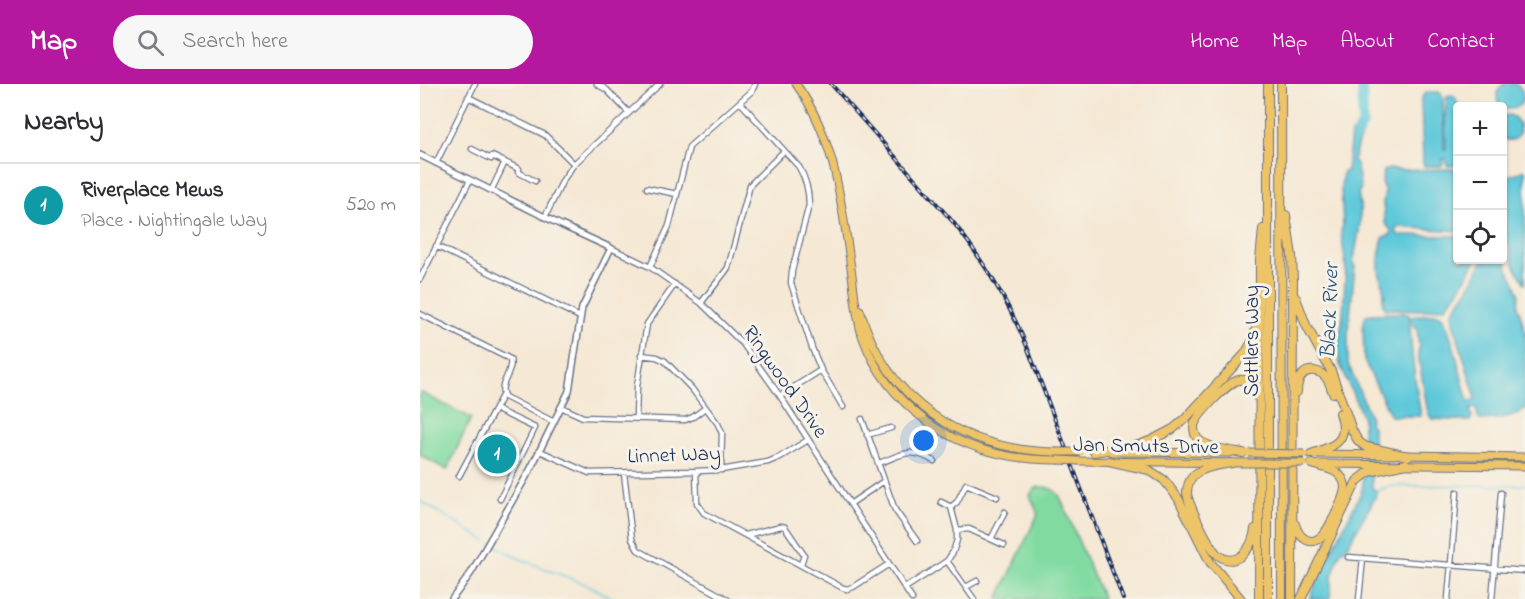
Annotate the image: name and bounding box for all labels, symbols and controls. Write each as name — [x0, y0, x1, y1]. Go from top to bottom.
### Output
search box — [113, 15, 533, 69]
text: Map — [30, 22, 77, 63]
icon: search — [134, 26, 167, 59]
text: Search here — [182, 26, 288, 58]
text: Home — [1190, 27, 1239, 57]
text: Map — [1272, 27, 1307, 57]
text: About — [1340, 27, 1394, 57]
text: Contact — [1427, 27, 1495, 57]
map controls — [1453, 102, 1507, 264]
button: + — [1453, 102, 1507, 156]
text: Nearby — [24, 104, 103, 142]
button: − — [1453, 156, 1507, 210]
text: Riverplace Mews — [81, 175, 224, 207]
text: 1 — [40, 191, 47, 220]
text: 520 m — [345, 191, 396, 220]
text: Place · Nightingale Way — [81, 207, 267, 236]
button: locate — [1453, 210, 1507, 264]
water label: Black River — [1313, 259, 1349, 360]
street label: Settlers Way — [1238, 285, 1270, 397]
street label: Ringwood Drive — [733, 320, 835, 446]
your location — [909, 426, 938, 455]
street label: Jan Smuts Drive — [1073, 431, 1220, 463]
pin: 1 — [478, 432, 517, 476]
street label: Linnet Way — [627, 439, 721, 475]

